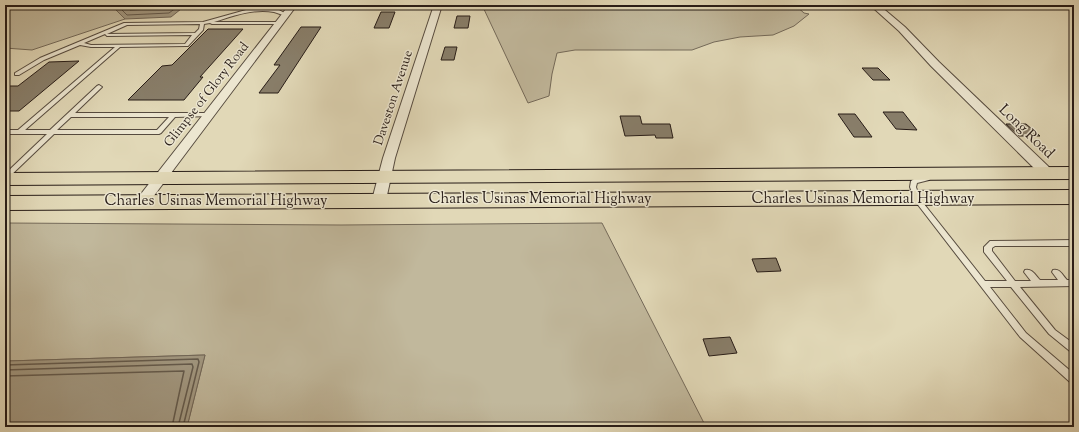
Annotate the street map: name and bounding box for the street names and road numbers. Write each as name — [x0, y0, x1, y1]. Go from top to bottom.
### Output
street label: Glimpse of Glory Road — [160, 38, 254, 151]
street label: Daveston Avenue — [370, 48, 418, 148]
street label: Long Road — [993, 100, 1059, 164]
street label: Charles Usinas Memorial Highway — [428, 189, 652, 210]
street label: Charles Usinas Memorial Highway — [751, 189, 975, 210]
street label: Charles Usinas Memorial Highway — [104, 191, 328, 212]

